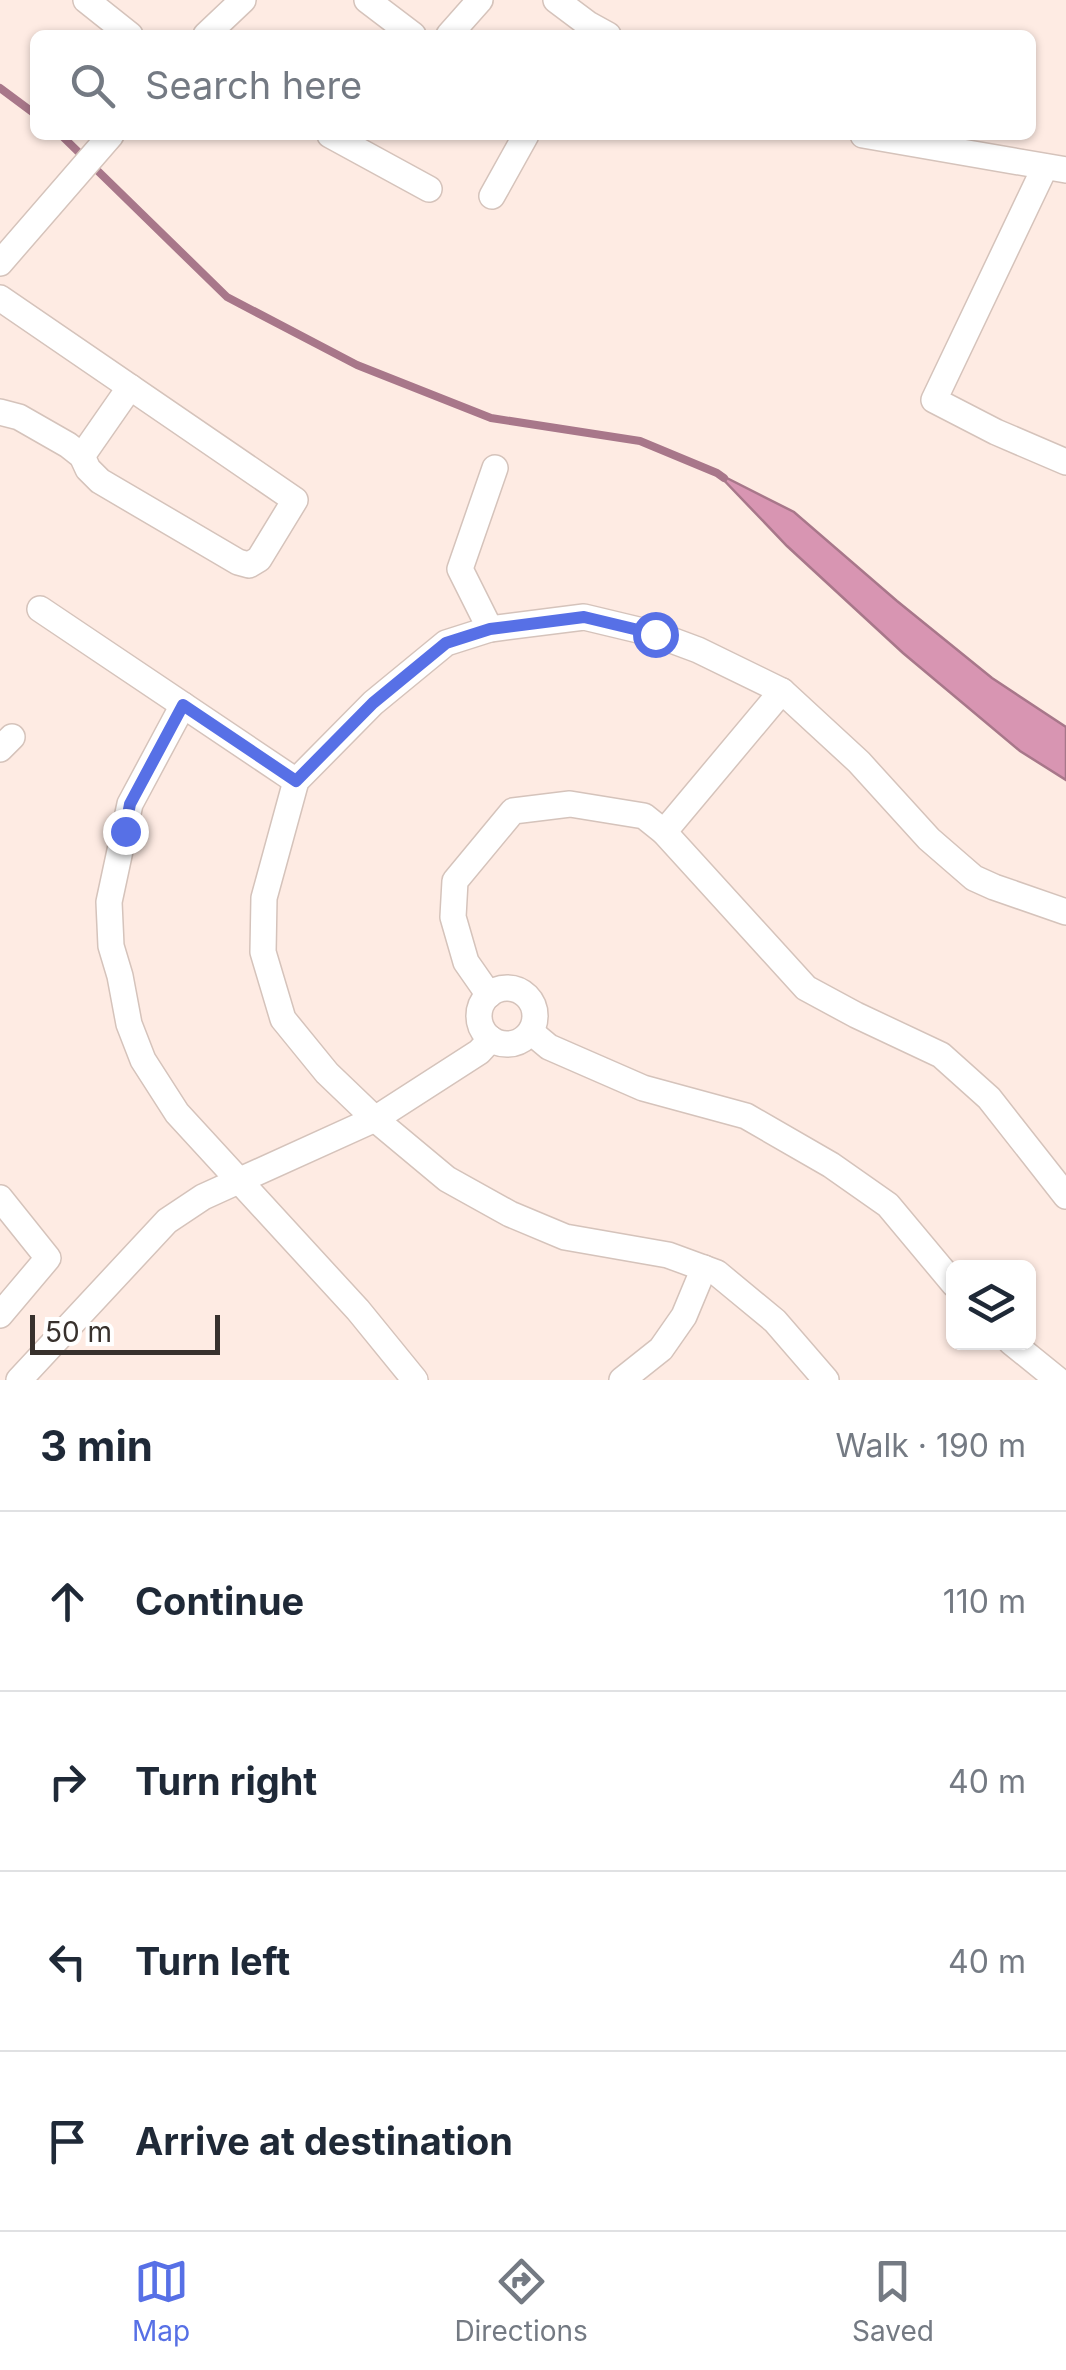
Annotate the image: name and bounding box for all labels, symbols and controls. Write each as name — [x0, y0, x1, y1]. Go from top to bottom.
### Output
search box — [30, 30, 1036, 140]
icon: search — [65, 58, 120, 113]
text: Search here — [145, 62, 362, 108]
route start — [633, 612, 679, 658]
route end — [103, 809, 149, 855]
map controls — [946, 1260, 1036, 1350]
button: layers — [946, 1260, 1036, 1350]
scale bar — [30, 1310, 220, 1354]
text: 50 m — [45, 1315, 112, 1349]
text: 3 min — [40, 1420, 153, 1471]
text: Walk · 190 m — [836, 1426, 1026, 1465]
icon: ahead — [40, 1574, 95, 1629]
text: Continue — [135, 1578, 304, 1624]
text: 110 m — [943, 1582, 1026, 1621]
icon: right — [40, 1754, 95, 1809]
text: Turn right — [135, 1758, 317, 1804]
text: 40 m — [948, 1762, 1026, 1801]
icon: left — [40, 1934, 95, 1989]
text: Turn left — [135, 1938, 290, 1984]
text: 40 m — [948, 1942, 1026, 1981]
icon: arrive — [40, 2114, 95, 2169]
text: Arrive at destination — [135, 2118, 513, 2164]
tab: Map — [132, 2254, 190, 2348]
tab: Directions — [454, 2254, 588, 2348]
tab: Saved — [852, 2254, 934, 2348]

